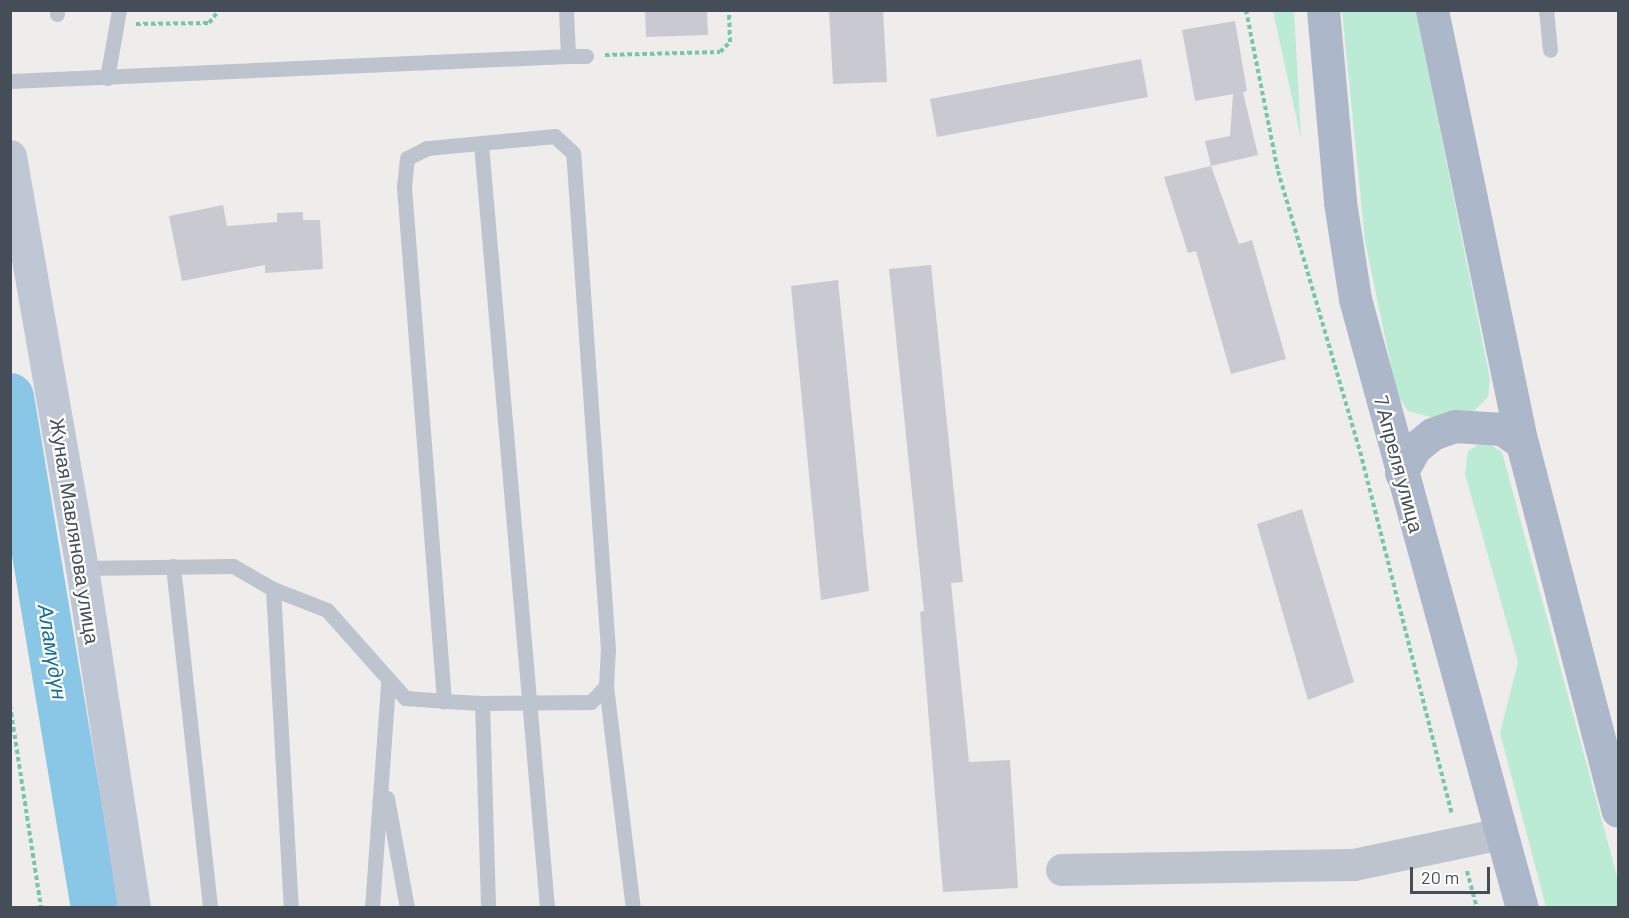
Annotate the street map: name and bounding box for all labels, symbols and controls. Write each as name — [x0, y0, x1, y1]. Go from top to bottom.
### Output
street label: 7 Апреля улица — [1369, 393, 1429, 535]
street label: Жуная Мавлянова улица — [45, 416, 105, 646]
water label: Аламүдүн — [33, 603, 73, 701]
scale bar — [1413, 855, 1492, 893]
text: 20 m — [1421, 866, 1459, 888]

